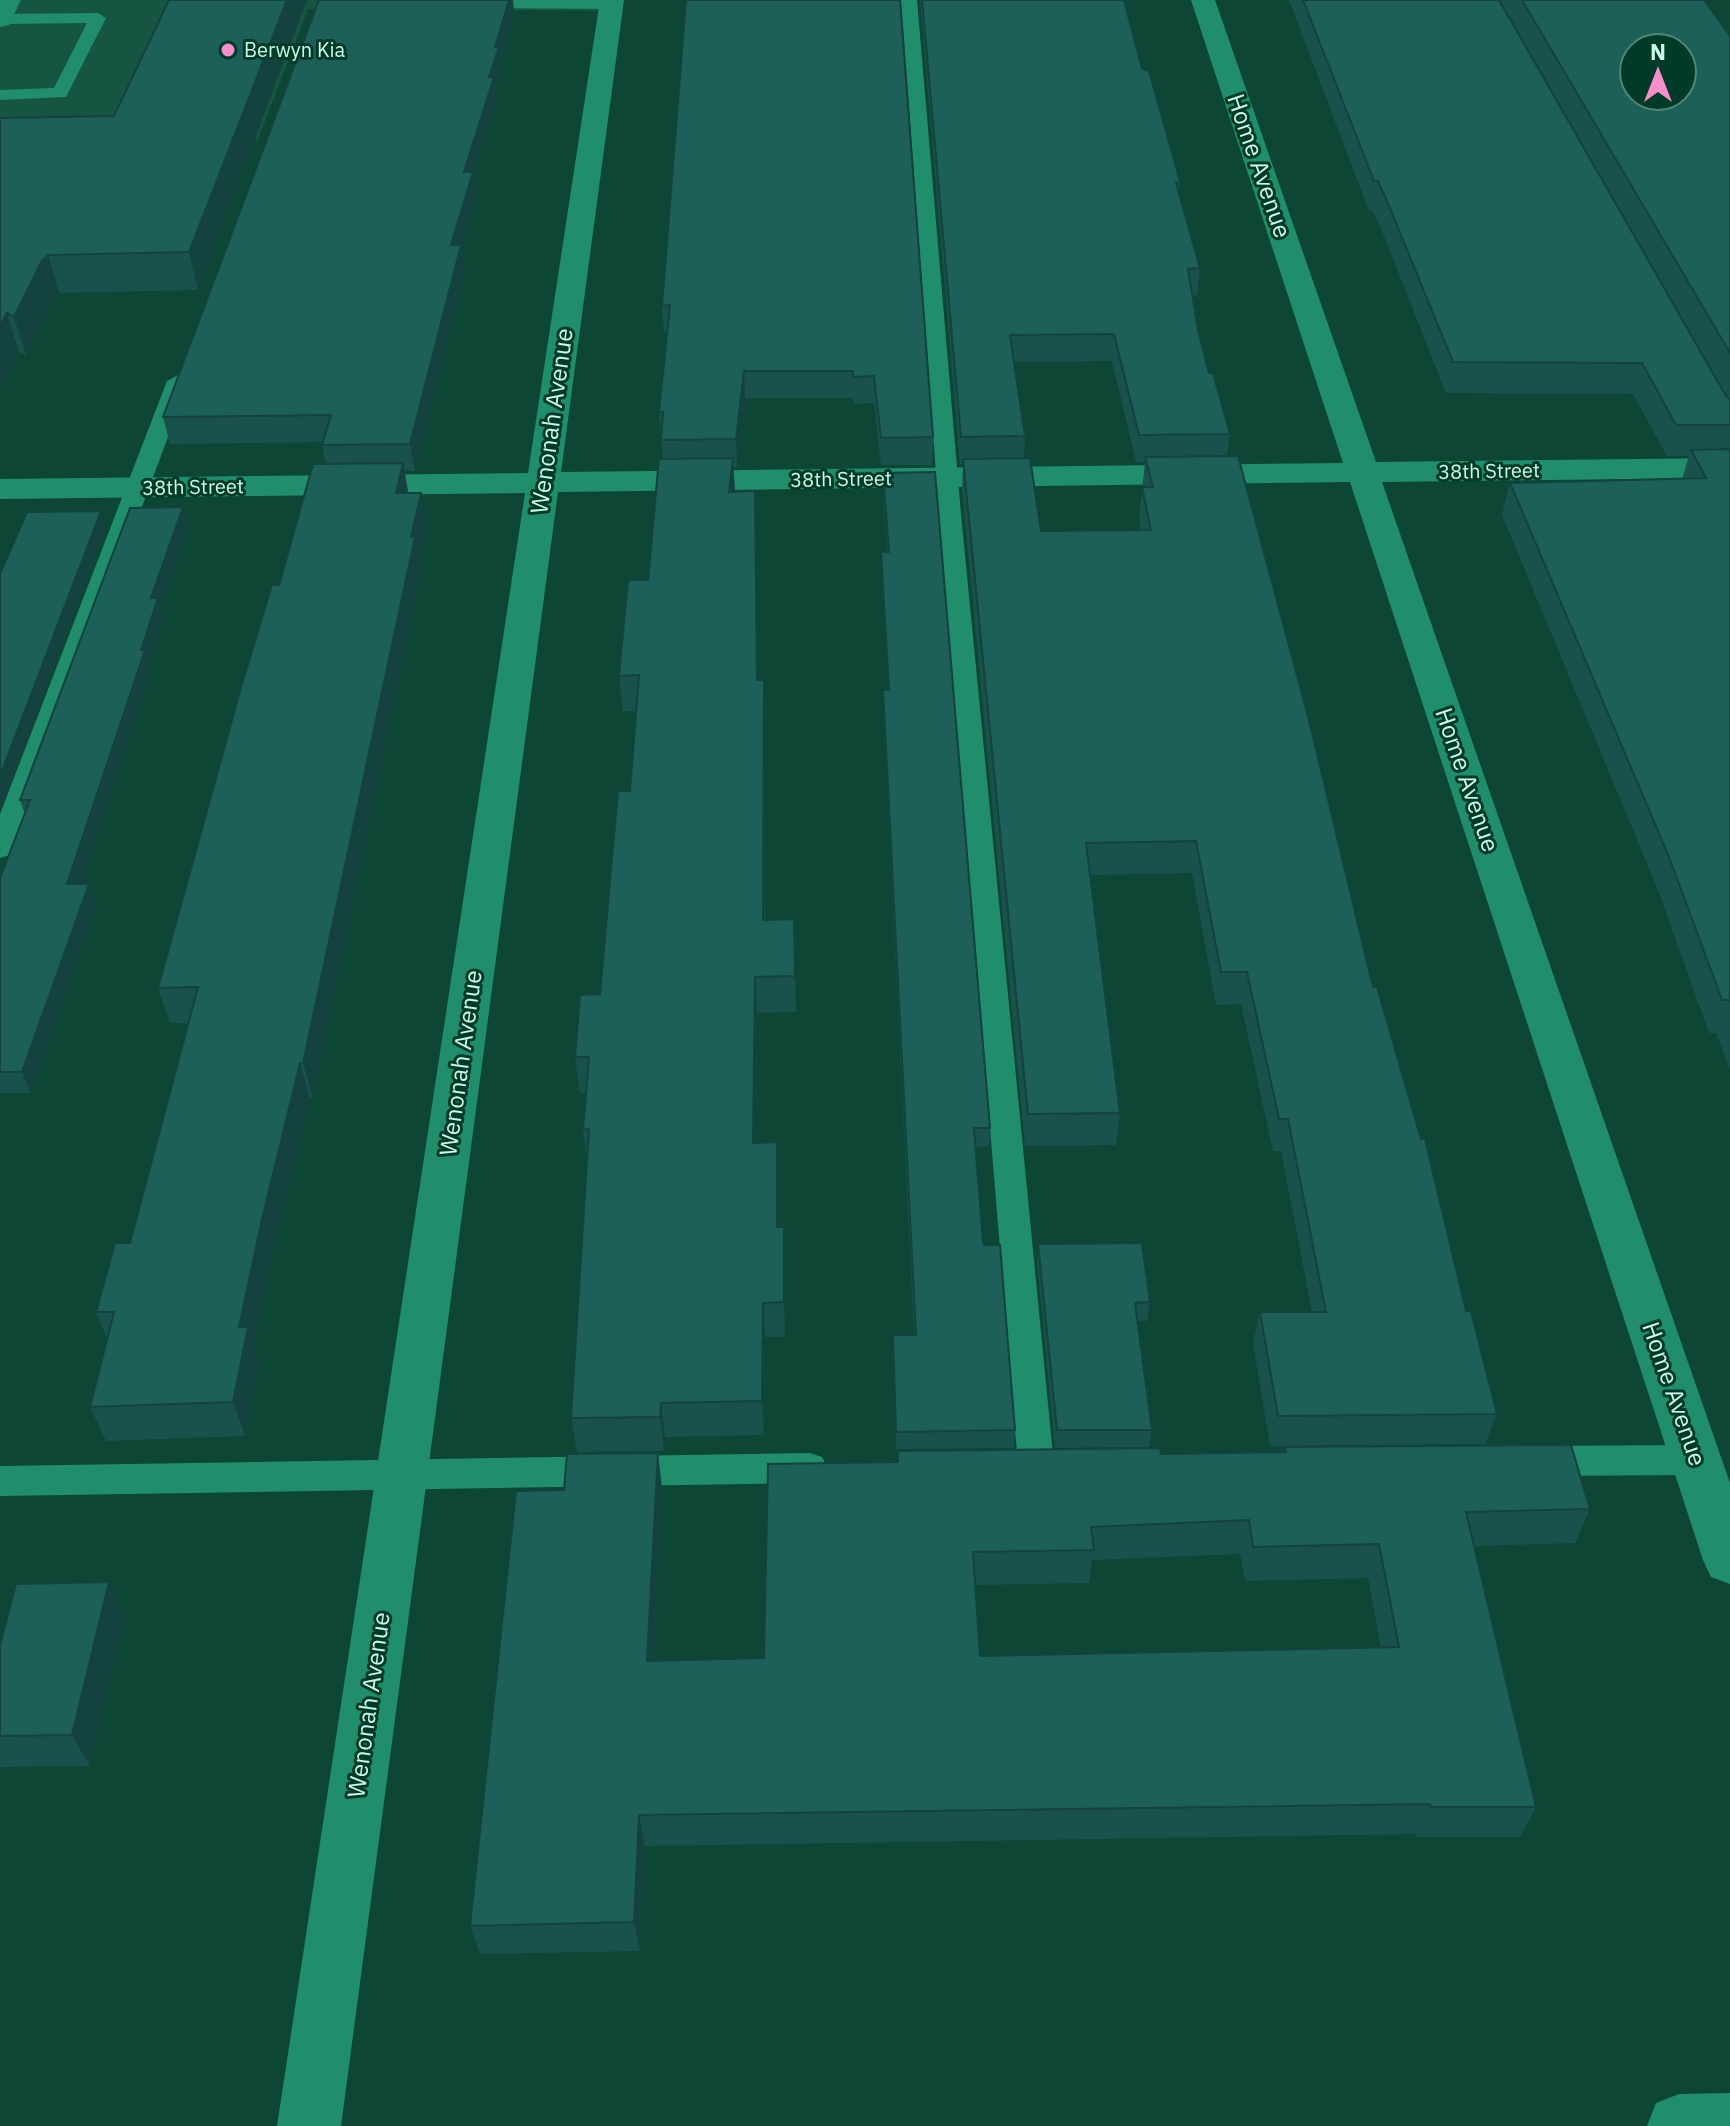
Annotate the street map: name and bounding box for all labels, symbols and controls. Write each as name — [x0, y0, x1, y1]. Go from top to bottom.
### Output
north arrow — [1618, 32, 1698, 112]
place label: Berwyn Kia — [244, 36, 346, 63]
text: N — [1650, 37, 1666, 66]
marker: Berwyn Kia — [219, 41, 237, 59]
street label: Home Avenue — [1220, 89, 1300, 242]
street label: Wenonah Avenue — [522, 326, 580, 516]
street label: 38th Street — [1438, 456, 1540, 485]
street label: 38th Street — [790, 464, 892, 493]
street label: 38th Street — [142, 472, 244, 501]
street label: Home Avenue — [1428, 703, 1508, 856]
street label: Wenonah Avenue — [431, 968, 489, 1158]
street label: Home Avenue — [1635, 1317, 1715, 1470]
street label: Wenonah Avenue — [339, 1610, 397, 1800]

